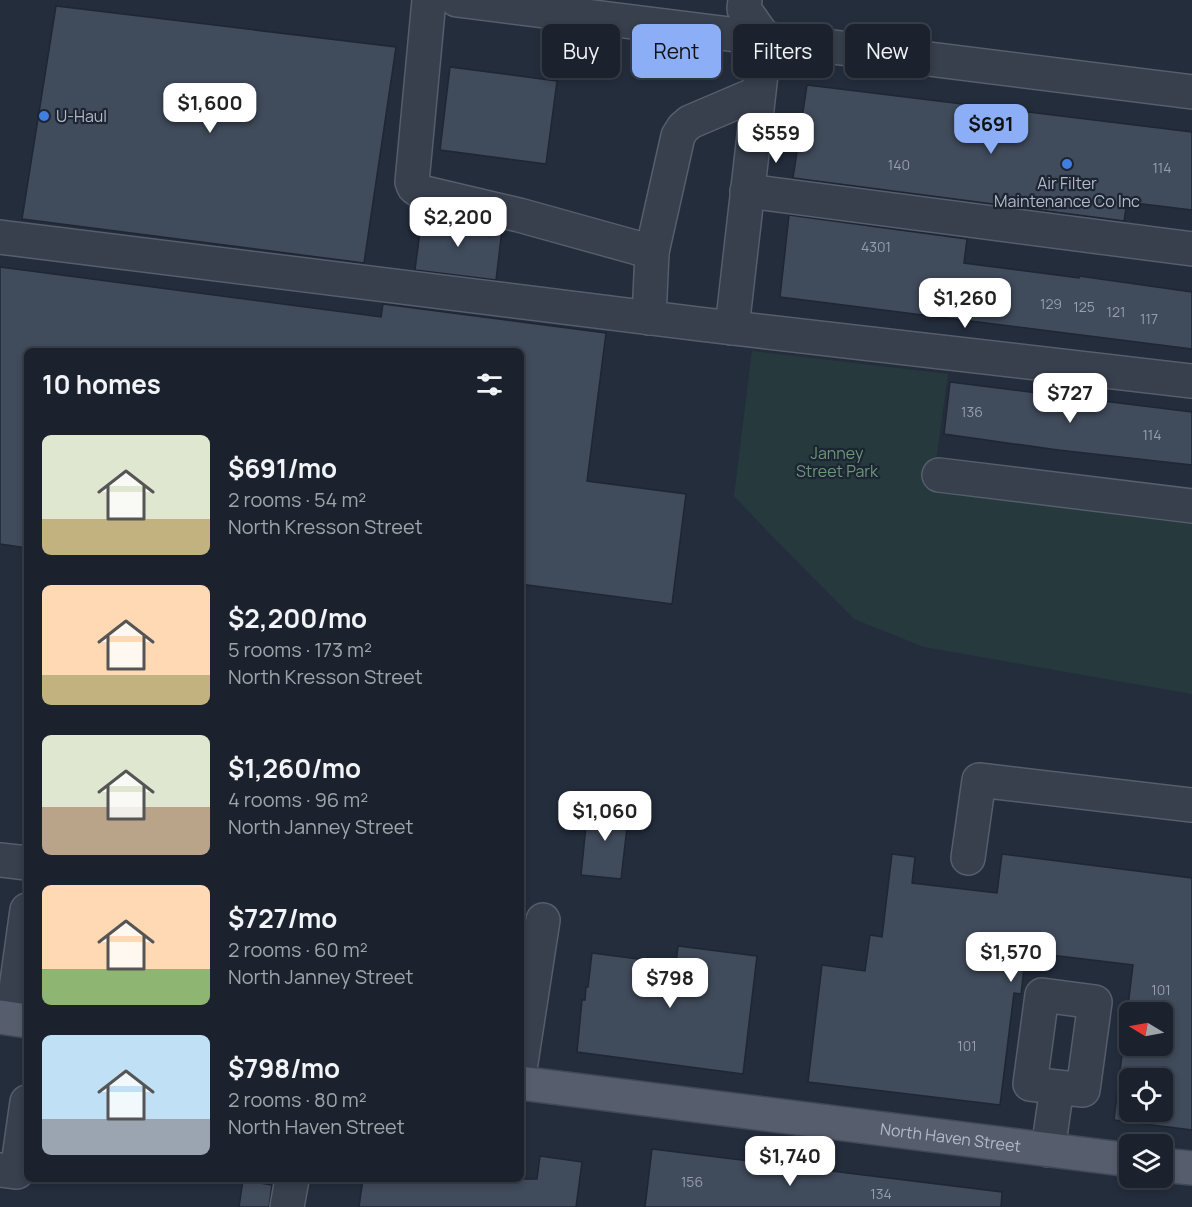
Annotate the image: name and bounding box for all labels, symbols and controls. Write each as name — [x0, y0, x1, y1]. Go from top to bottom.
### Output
chip: Buy — [542, 24, 620, 78]
chip: Rent — [632, 24, 721, 78]
chip: Filters — [733, 24, 833, 78]
chip: New — [845, 24, 930, 78]
pin: $1,600 — [161, 83, 259, 134]
text: $1,600 — [177, 89, 243, 116]
pin: $691 — [955, 104, 1027, 155]
place label: U-Haul — [56, 105, 107, 127]
marker: U-Haul — [37, 109, 51, 123]
text: $691 — [968, 110, 1014, 137]
pin: $559 — [740, 113, 812, 164]
text: $559 — [752, 119, 800, 146]
house number: 140 — [888, 155, 910, 174]
marker: Air Filter Maintenance Co Inc — [1060, 157, 1074, 171]
house number: 114 — [1152, 158, 1172, 177]
place label: Air Filter Maintenance Co Inc — [994, 172, 1140, 212]
pin: $2,200 — [409, 197, 507, 248]
text: $2,200 — [424, 203, 492, 230]
house number: 4301 — [861, 237, 891, 256]
pin: $1,260 — [916, 278, 1014, 329]
text: $1,260 — [933, 284, 997, 311]
house number: 129 — [1040, 294, 1062, 313]
house number: 125 — [1073, 297, 1095, 316]
house number: 121 — [1107, 302, 1125, 321]
house number: 117 — [1140, 309, 1158, 328]
text: 10 homes — [42, 366, 161, 402]
icon: filters — [473, 368, 506, 401]
pin: $727 — [1034, 373, 1106, 424]
text: $727 — [1047, 379, 1093, 406]
house number: 136 — [961, 402, 983, 421]
house number: 114 — [1142, 425, 1162, 444]
park label: Janney Street Park — [796, 442, 879, 482]
text: $691/mo — [228, 450, 337, 486]
icon: home — [90, 459, 162, 531]
text: 2 rooms · 54 m² — [228, 486, 366, 513]
text: North Kresson Street — [228, 513, 423, 540]
text: $2,200/mo — [228, 600, 367, 636]
icon: home — [90, 609, 162, 681]
text: 5 rooms · 173 m² — [228, 636, 372, 663]
text: North Kresson Street — [228, 663, 423, 690]
text: $1,260/mo — [228, 750, 361, 786]
icon: home — [90, 759, 162, 831]
text: 4 rooms · 96 m² — [228, 786, 368, 813]
pin: $1,060 — [556, 791, 654, 842]
text: $1,060 — [572, 797, 638, 824]
text: North Janney Street — [228, 813, 413, 840]
text: $727/mo — [228, 900, 337, 936]
icon: home — [90, 909, 162, 981]
pin: $1,570 — [962, 932, 1060, 983]
text: 2 rooms · 60 m² — [228, 936, 368, 963]
text: $1,570 — [980, 938, 1042, 965]
pin: $798 — [634, 958, 706, 1009]
text: North Janney Street — [228, 963, 413, 990]
text: $798 — [646, 964, 694, 991]
house number: 101 — [1151, 980, 1171, 999]
north arrow — [1119, 1002, 1173, 1056]
map controls — [1119, 1002, 1173, 1188]
house number: 101 — [957, 1036, 977, 1055]
text: $798/mo — [228, 1050, 340, 1086]
icon: home — [90, 1059, 162, 1131]
button: locate — [1119, 1068, 1173, 1122]
text: 2 rooms · 80 m² — [228, 1086, 367, 1113]
text: North Haven Street — [228, 1113, 405, 1140]
street label: North Haven Street — [879, 1118, 1022, 1157]
button: layers — [1119, 1134, 1173, 1188]
pin: $1,740 — [741, 1136, 839, 1187]
text: $1,740 — [759, 1142, 821, 1169]
house number: 156 — [681, 1172, 703, 1191]
house number: 134 — [870, 1184, 892, 1203]

